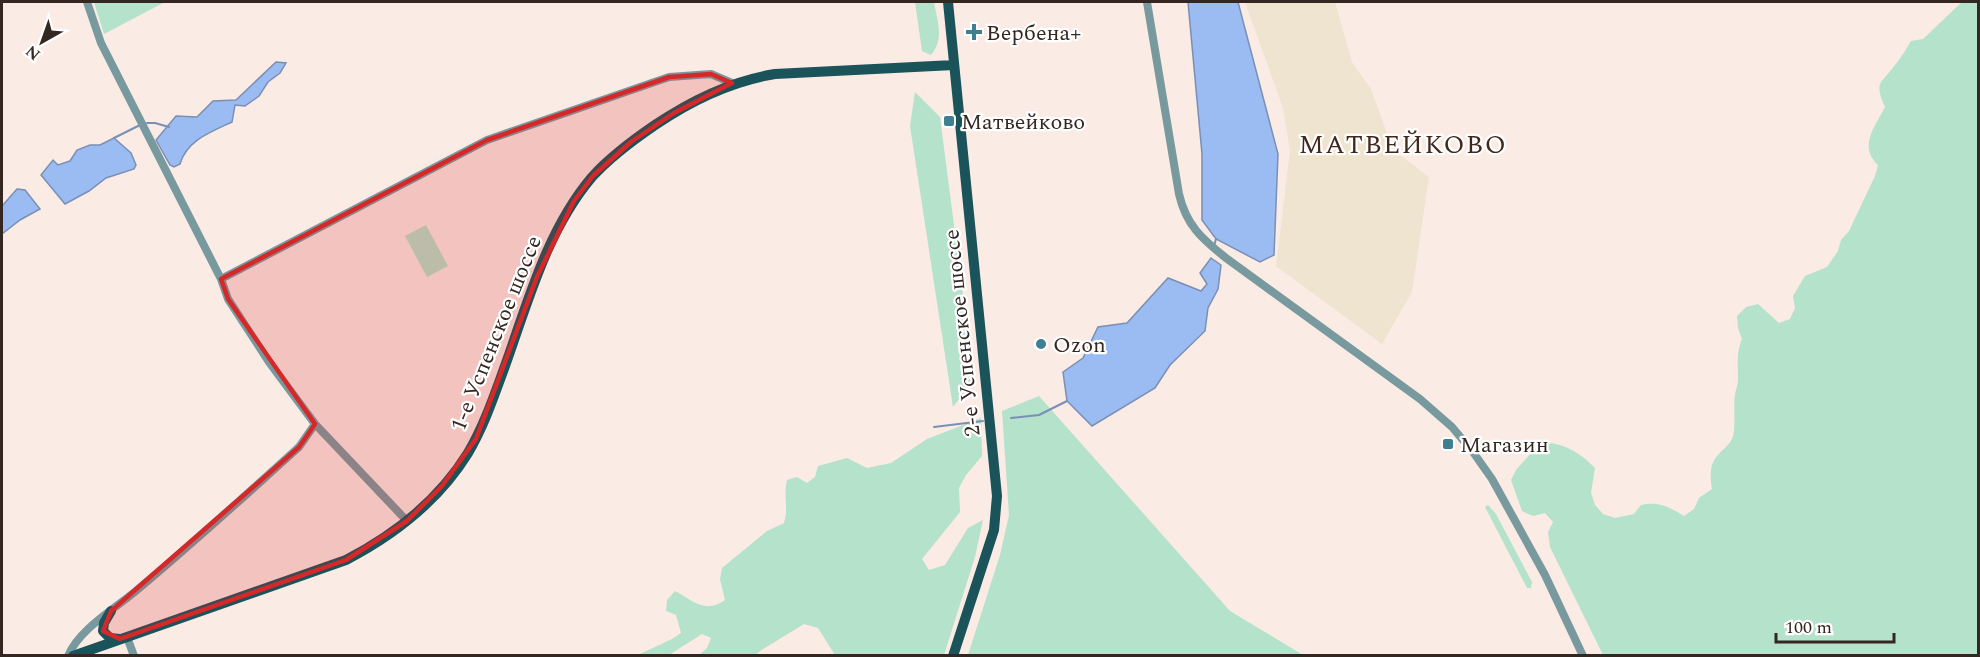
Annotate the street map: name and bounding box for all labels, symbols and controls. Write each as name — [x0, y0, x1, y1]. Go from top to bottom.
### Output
north arrow — [12, 12, 72, 72]
place label: Вербена+ — [986, 17, 1081, 50]
marker: Вербена+ — [967, 25, 981, 39]
text: N — [20, 39, 46, 66]
place label: Матвейково — [961, 106, 1085, 139]
marker: Матвейково — [942, 114, 956, 128]
district label: МАТВЕЙКОВО — [1299, 125, 1507, 165]
street label: 2-е Успенское шоссе — [935, 228, 990, 438]
street label: 1-е Успенское шоссе — [442, 231, 551, 436]
place label: Ozon — [1053, 329, 1106, 362]
marker: Ozon — [1034, 337, 1048, 351]
place label: Магазин — [1460, 429, 1549, 462]
marker: Магазин — [1441, 437, 1455, 451]
scale bar — [1776, 606, 1894, 644]
text: 100 m — [1785, 614, 1832, 641]

